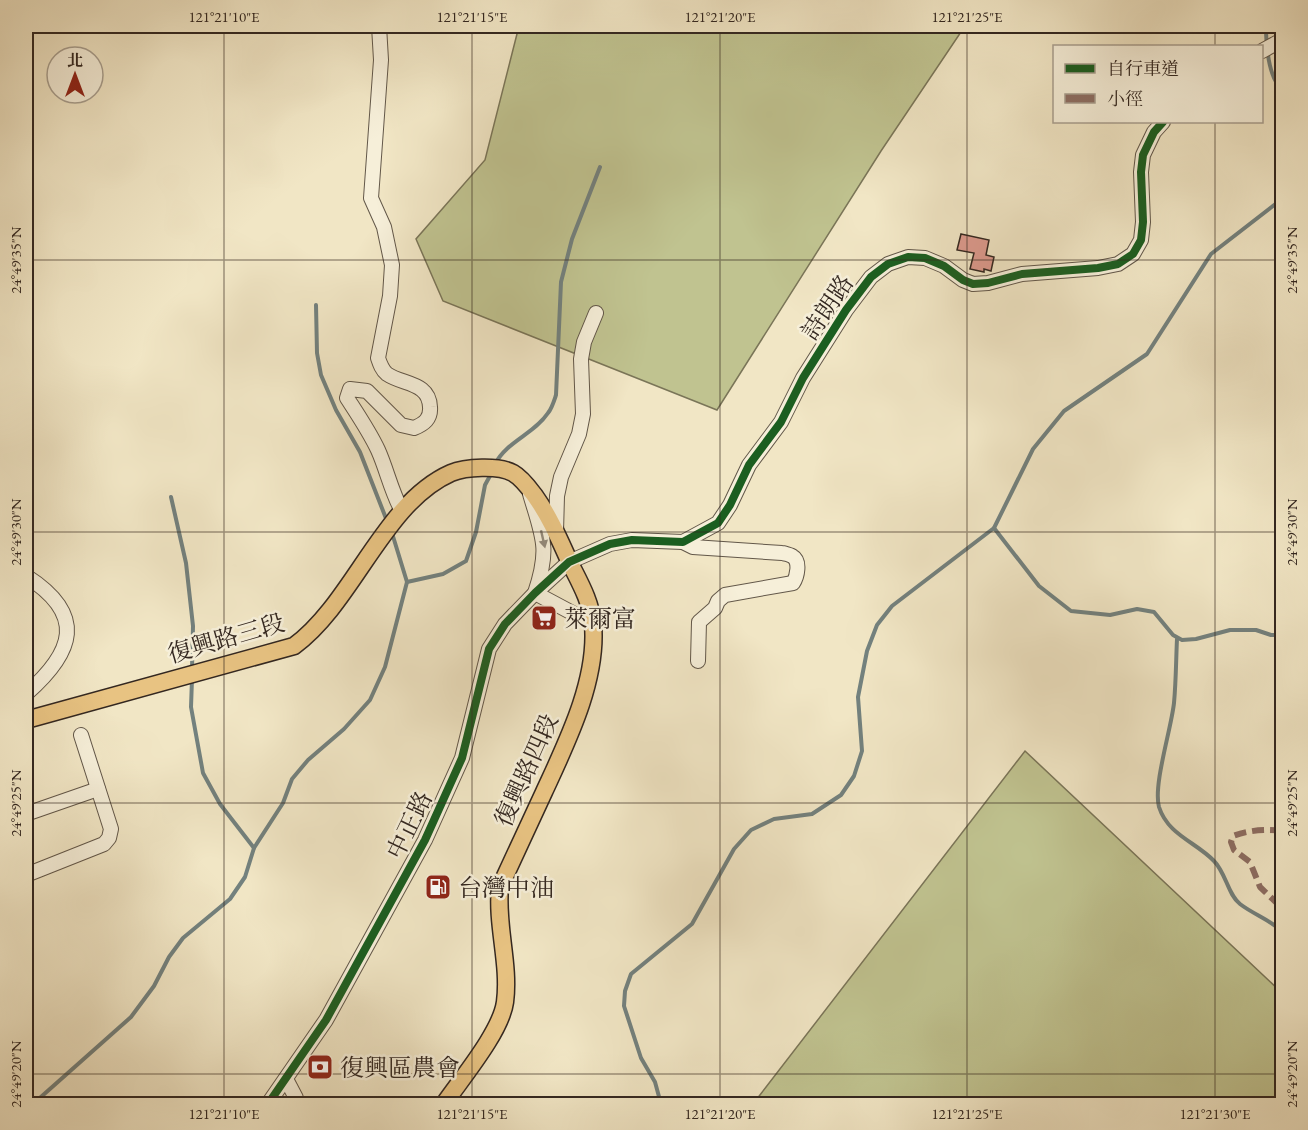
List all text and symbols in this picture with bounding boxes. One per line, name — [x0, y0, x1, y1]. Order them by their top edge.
text: 121°21'10"E — [188, 7, 260, 26]
text: 121°21'15"E — [436, 7, 508, 26]
text: 121°21'20"E — [684, 7, 756, 26]
text: 121°21'25"E — [931, 7, 1003, 26]
north arrow — [45, 45, 105, 105]
legend — [1053, 45, 1263, 123]
text: 北 — [67, 50, 83, 71]
text: 自行車道 — [1107, 57, 1179, 80]
text: 小徑 — [1107, 87, 1143, 110]
text: 24°49'35"N — [6, 226, 25, 294]
text: 24°49'35"N — [1282, 226, 1301, 294]
street label: 詩朗路 — [794, 268, 860, 346]
text: 24°49'30"N — [6, 498, 25, 566]
text: 24°49'30"N — [1282, 498, 1301, 566]
one-way arrow — [539, 530, 548, 549]
supermarket icon: 萊爾富 — [529, 603, 559, 633]
place label: 萊爾富 — [564, 603, 636, 634]
street label: 復興路三段 — [164, 607, 288, 669]
street label: 復興路四段 — [487, 709, 565, 831]
text: 24°49'25"N — [6, 769, 25, 837]
text: 24°49'25"N — [1282, 769, 1301, 837]
street label: 中正路 — [379, 786, 439, 864]
fuel station icon: 台灣中油 — [423, 872, 453, 902]
place label: 台灣中油 — [458, 872, 554, 903]
text: 24°49'20"N — [6, 1040, 25, 1108]
text: 24°49'20"N — [1282, 1040, 1301, 1108]
bank icon: 復興區農會 — [305, 1052, 335, 1082]
place label: 復興區農會 — [340, 1052, 460, 1083]
text: 121°21'10"E — [188, 1104, 260, 1123]
text: 121°21'15"E — [436, 1104, 508, 1123]
text: 121°21'20"E — [684, 1104, 756, 1123]
text: 121°21'25"E — [931, 1104, 1003, 1123]
text: 121°21'30"E — [1179, 1104, 1251, 1123]

